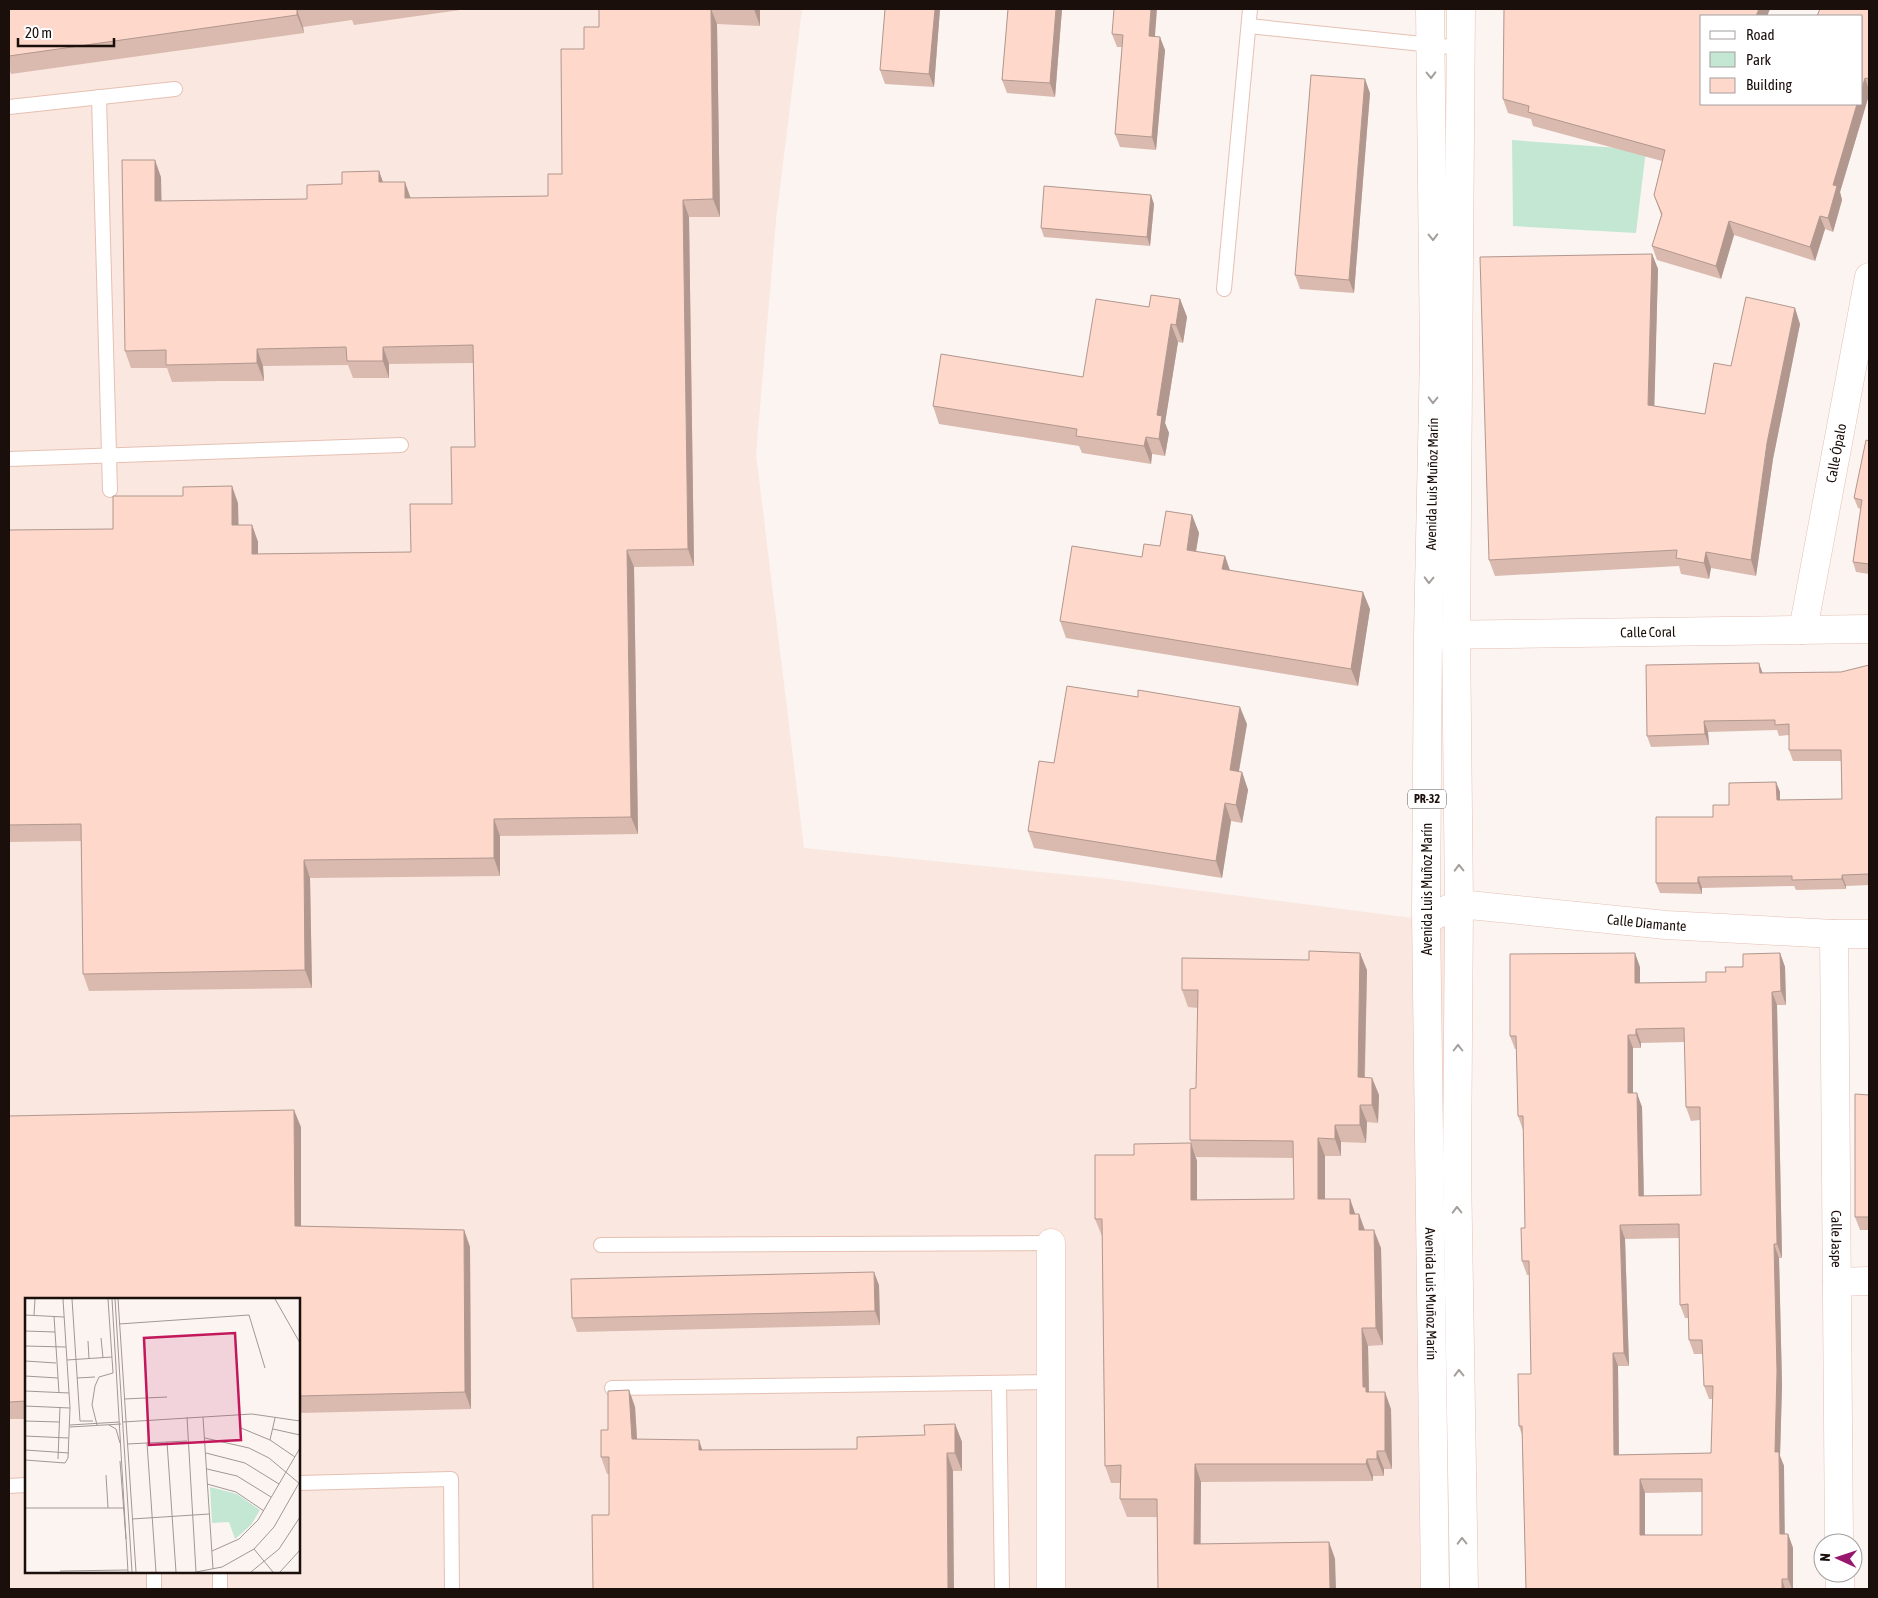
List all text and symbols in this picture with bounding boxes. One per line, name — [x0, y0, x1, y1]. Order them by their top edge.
scale bar — [18, 15, 114, 47]
legend — [1700, 15, 1863, 105]
text: 20 m — [25, 24, 52, 41]
text: Road — [1746, 26, 1775, 43]
text: Park — [1746, 51, 1771, 68]
one-way arrow — [1426, 72, 1436, 79]
text: Building — [1746, 76, 1792, 93]
one-way arrow — [1428, 234, 1438, 242]
one-way arrow — [1428, 396, 1439, 404]
street label: Avenida Luis Muñoz Marín — [1423, 418, 1441, 550]
street label: Calle Ópalo — [1823, 422, 1849, 484]
one-way arrow — [1424, 576, 1435, 584]
street label: Calle Coral — [1620, 624, 1676, 640]
road number: PR-32 — [1408, 790, 1446, 809]
street label: Avenida Luis Muñoz Marín — [1419, 823, 1435, 955]
one-way arrow — [1454, 864, 1464, 872]
street label: Calle Diamante — [1606, 911, 1687, 934]
one-way arrow — [1453, 1044, 1463, 1052]
one-way arrow — [1452, 1206, 1463, 1214]
street label: Calle Jaspe — [1828, 1210, 1845, 1268]
street label: Avenida Luis Muñoz Marín — [1422, 1227, 1440, 1360]
inset map — [25, 1298, 300, 1573]
one-way arrow — [1454, 1368, 1464, 1376]
north arrow — [1813, 1533, 1863, 1583]
one-way arrow — [1457, 1536, 1468, 1544]
text: N — [1817, 1553, 1833, 1562]

